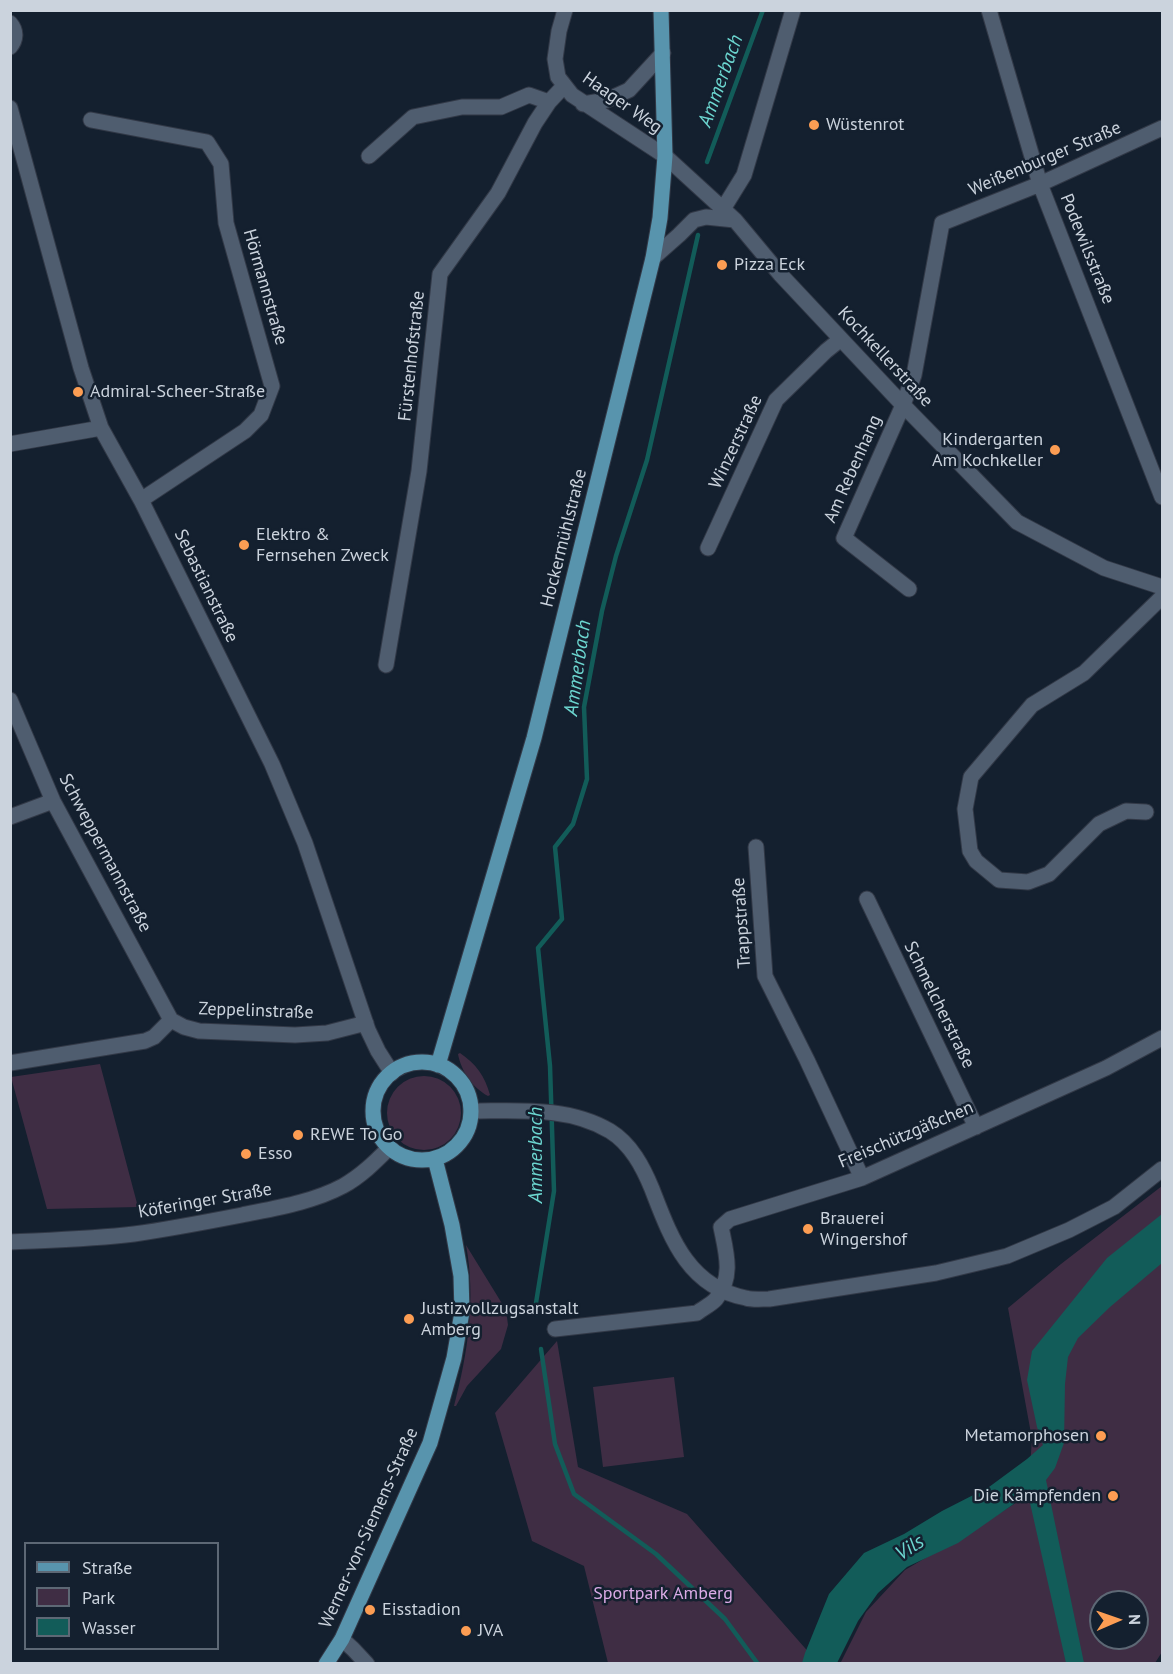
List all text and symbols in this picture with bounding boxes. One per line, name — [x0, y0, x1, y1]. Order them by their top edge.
water label: Ammerbach — [693, 32, 749, 130]
street label: Haager Weg — [578, 68, 666, 138]
place label: Wüstenrot — [826, 114, 904, 136]
street label: Weißenburger Straße — [966, 117, 1124, 201]
marker: Wüstenrot — [807, 118, 821, 132]
street label: Podewilsstraße — [1055, 191, 1119, 307]
street label: Hörmannstraße — [238, 227, 292, 347]
place label: Pizza Eck — [734, 254, 805, 276]
marker: Pizza Eck — [715, 258, 729, 272]
street label: Fürstenhofstraße — [394, 290, 430, 422]
street label: Kochkellerstraße — [833, 302, 937, 412]
place label: Admiral-Scheer-Straße — [90, 381, 265, 403]
marker: Admiral-Scheer-Straße — [71, 385, 85, 399]
street label: Winzerstraße — [705, 392, 767, 492]
street label: Am Rebenhang — [820, 412, 886, 526]
place label: Kindergarten Am Kochkeller — [932, 429, 1043, 472]
marker: Kindergarten Am Kochkeller — [1048, 443, 1062, 457]
street label: Hockermühlstraße — [536, 467, 592, 609]
place label: Elektro & Fernsehen Zweck — [256, 524, 389, 566]
street label: Sebastianstraße — [169, 526, 243, 646]
marker: Elektro & Fernsehen Zweck — [237, 538, 251, 552]
water label: Ammerbach — [559, 619, 597, 717]
street label: Schweppermannstraße — [54, 770, 156, 936]
street label: Trappstraße — [728, 877, 756, 969]
street label: Schmelcherstraße — [899, 938, 979, 1072]
street label: Zeppelinstraße — [198, 998, 314, 1024]
street label: Freischützgäßchen — [835, 1097, 977, 1173]
water label: Ammerbach — [524, 1107, 548, 1203]
place label: REWE To Go — [310, 1124, 403, 1146]
marker: REWE To Go — [291, 1128, 305, 1142]
place label: Esso — [258, 1143, 292, 1165]
marker: Esso — [239, 1147, 253, 1161]
street label: Köferinger Straße — [137, 1179, 273, 1223]
place label: Brauerei Wingershof — [820, 1208, 907, 1250]
marker: Brauerei Wingershof — [801, 1222, 815, 1236]
place label: Justizvollzugsanstalt Amberg — [421, 1298, 579, 1340]
marker: Justizvollzugsanstalt Amberg — [402, 1312, 416, 1326]
street label: Werner-von-Siemens-Straße — [315, 1424, 423, 1632]
place label: Metamorphosen — [964, 1425, 1089, 1447]
marker: Metamorphosen — [1094, 1429, 1108, 1443]
place label: Die Kämpfenden — [973, 1485, 1101, 1507]
marker: Die Kämpfenden — [1106, 1489, 1120, 1503]
water label: Vils — [891, 1530, 929, 1566]
legend — [24, 1542, 219, 1650]
text: Straße — [82, 1556, 133, 1579]
park label: Sportpark Amberg — [593, 1583, 733, 1605]
text: Park — [82, 1586, 115, 1609]
north arrow — [1089, 1590, 1149, 1650]
place label: Eisstadion — [382, 1599, 461, 1621]
marker: Eisstadion — [363, 1603, 377, 1617]
text: N — [1125, 1614, 1145, 1625]
text: Wasser — [82, 1616, 136, 1639]
place label: JVA — [478, 1620, 503, 1642]
marker: JVA — [459, 1624, 473, 1638]

